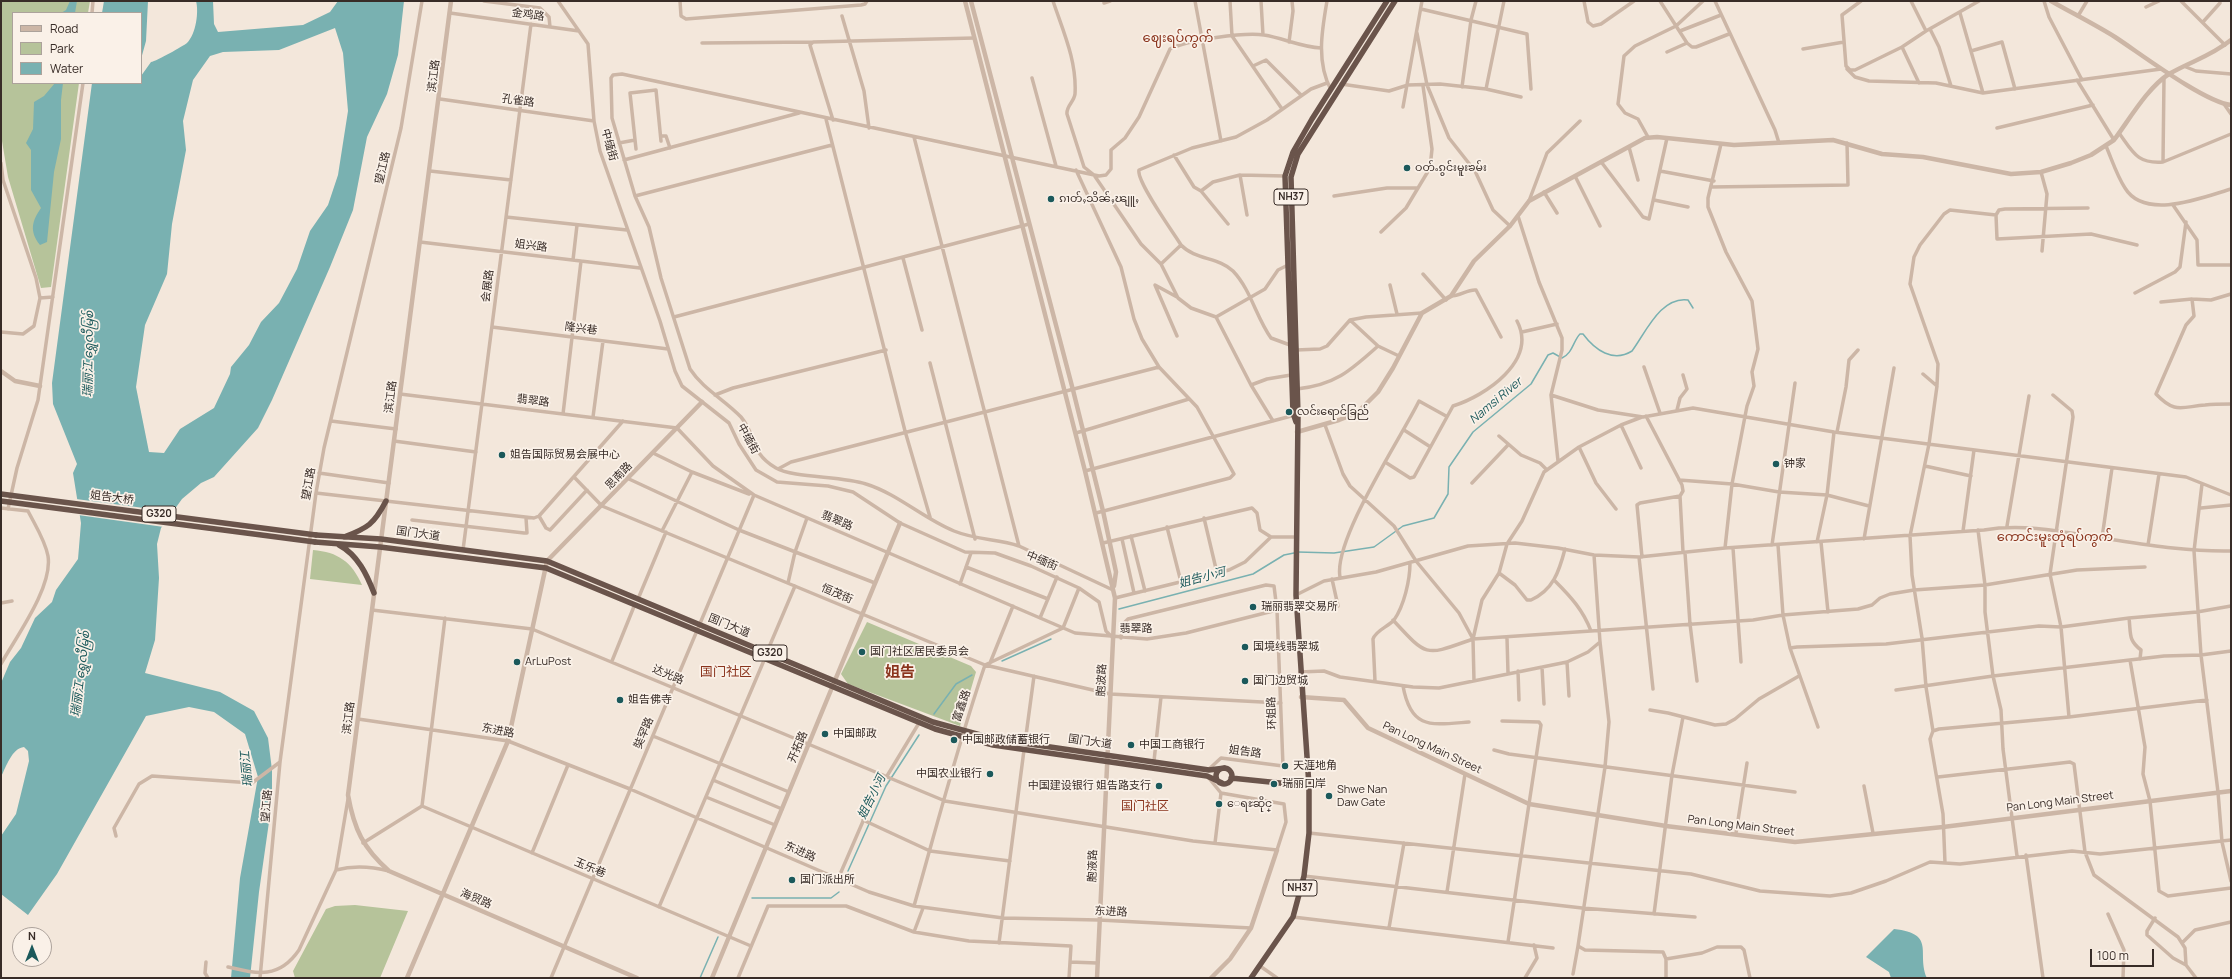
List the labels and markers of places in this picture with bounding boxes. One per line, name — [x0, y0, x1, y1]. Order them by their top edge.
place label: ဝတ်ႉၵွင်းမူးၶမ်း — [1415, 161, 1487, 175]
marker: ဝတ်ႉၵွင်းမူးၶမ်း — [1402, 163, 1412, 173]
place label: ၵၢတ်ႇသိၼ်ႇၽျူႇ — [1059, 192, 1139, 206]
marker: ၵၢတ်ႇသိၼ်ႇၽျူႇ — [1046, 194, 1056, 204]
place label: လင်းရောင်ခြည် — [1297, 405, 1369, 419]
marker: လင်းရောင်ခြည် — [1284, 407, 1294, 417]
place label: 姐告国际贸易会展中心 — [510, 448, 620, 462]
marker: 姐告国际贸易会展中心 — [497, 450, 507, 460]
place label: 钟家 — [1784, 457, 1806, 471]
marker: 钟家 — [1771, 459, 1781, 469]
place label: 瑞丽翡翠交易所 — [1261, 600, 1338, 614]
marker: 瑞丽翡翠交易所 — [1248, 602, 1258, 612]
place label: 国境线翡翠城 — [1253, 640, 1319, 654]
marker: 国境线翡翠城 — [1240, 642, 1250, 652]
place label: 国门社区居民委员会 — [870, 645, 969, 659]
marker: 国门社区居民委员会 — [857, 647, 867, 657]
place label: ArLuPost — [525, 655, 571, 669]
marker: ArLuPost — [512, 657, 522, 667]
place label: 国门边贸城 — [1253, 674, 1308, 688]
marker: 国门边贸城 — [1240, 676, 1250, 686]
place label: 姐告佛寺 — [628, 693, 672, 707]
marker: 姐告佛寺 — [615, 695, 625, 705]
place label: 中国邮政 — [833, 727, 877, 741]
marker: 中国邮政 — [820, 729, 830, 739]
place label: 中国邮政储蓄银行 — [962, 733, 1050, 747]
marker: 中国邮政储蓄银行 — [949, 735, 959, 745]
place label: 中国工商银行 — [1139, 738, 1205, 752]
marker: 中国工商银行 — [1126, 740, 1136, 750]
place label: 天涯地角 — [1293, 759, 1337, 773]
marker: 天涯地角 — [1280, 761, 1290, 771]
place label: 中国农业银行 — [916, 767, 982, 781]
marker: 中国农业银行 — [985, 769, 995, 779]
place label: 瑞丽口岸 — [1282, 777, 1326, 791]
place label: 中国建设银行 姐告路支行 — [1028, 779, 1151, 793]
marker: 瑞丽口岸 — [1269, 779, 1279, 789]
marker: 中国建设银行 姐告路支行 — [1154, 781, 1164, 791]
place label: Shwe Nan Daw Gate — [1337, 783, 1387, 809]
marker: Shwe Nan Daw Gate — [1324, 791, 1334, 801]
place label: ေရႊဆိုင္ — [1227, 797, 1272, 811]
marker: ေရႊဆိုင္ — [1214, 799, 1224, 809]
place label: 国门派出所 — [800, 873, 855, 887]
marker: 国门派出所 — [787, 875, 797, 885]

